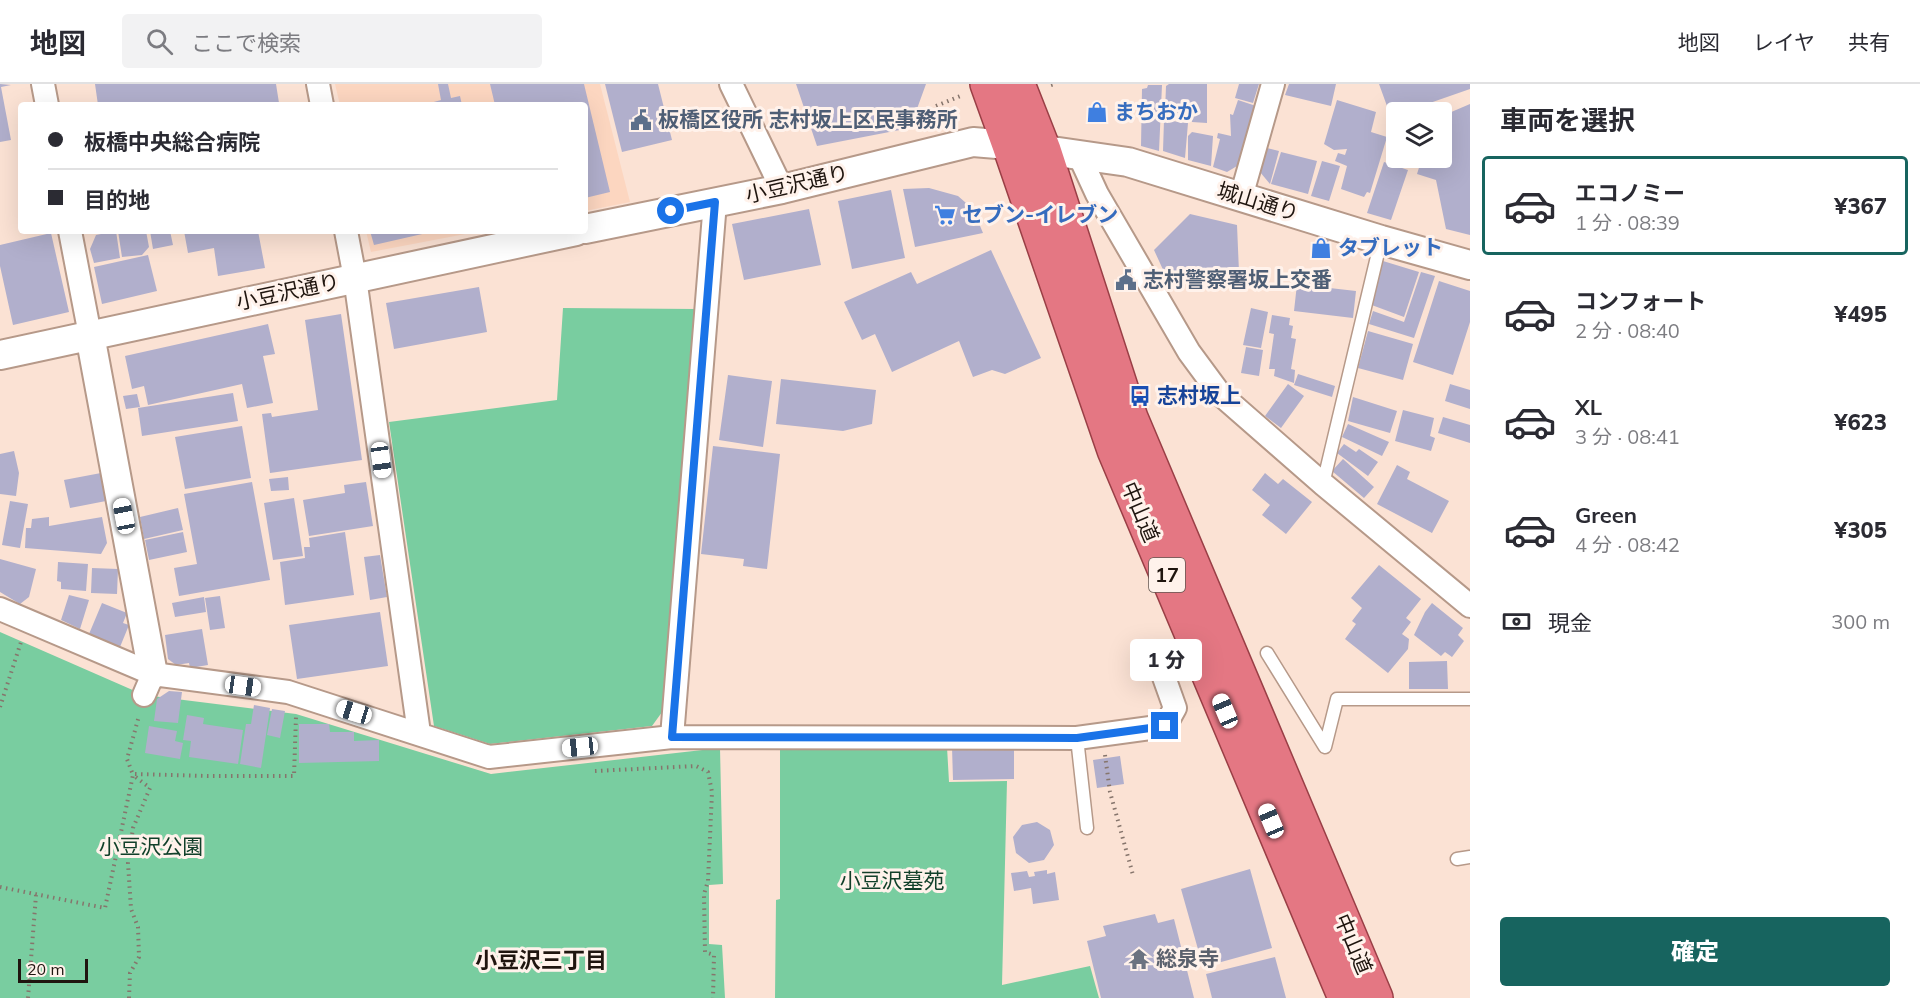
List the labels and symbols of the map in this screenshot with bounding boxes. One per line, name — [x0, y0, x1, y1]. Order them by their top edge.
place label: まちおか — [1114, 98, 1198, 124]
shop icon: まちおか — [1085, 100, 1109, 124]
place label: 板橋区役所 志村坂上区民事務所 — [658, 106, 958, 132]
public building icon: 板橋区役所 志村坂上区民事務所 — [629, 108, 653, 132]
street label: 小豆沢通り — [743, 159, 851, 208]
street label: 城山通り — [1214, 176, 1302, 226]
route start — [657, 197, 684, 224]
place label: セブン-イレブン — [962, 201, 1118, 227]
supermarket icon: セブン-イレブン — [933, 203, 957, 227]
place label: タブレット — [1338, 234, 1443, 260]
shop icon: タブレット — [1309, 236, 1333, 260]
place label: 志村警察署坂上交番 — [1143, 266, 1332, 292]
street label: 小豆沢通り — [234, 267, 342, 315]
public building icon: 志村警察署坂上交番 — [1114, 268, 1138, 292]
place label: 志村坂上 — [1157, 382, 1241, 408]
bus stop icon: 志村坂上 — [1128, 384, 1152, 408]
car — [370, 441, 392, 479]
street label: 中山道 — [1117, 478, 1165, 546]
car — [112, 497, 136, 535]
road number: 17 — [1149, 558, 1185, 592]
callout: 1 分 — [1129, 639, 1201, 681]
car — [224, 675, 262, 697]
car — [1210, 691, 1240, 731]
car — [334, 698, 374, 726]
route end — [1151, 712, 1178, 739]
car — [561, 736, 599, 758]
car — [1256, 801, 1286, 841]
park label: 小豆沢公園 — [99, 833, 204, 859]
park label: 小豆沢墓苑 — [840, 867, 945, 893]
street label: 中山道 — [1330, 910, 1378, 978]
place label: 総泉寺 — [1156, 945, 1219, 971]
district label: 小豆沢三丁目 — [475, 946, 607, 974]
temple icon: 総泉寺 — [1127, 947, 1151, 971]
scale bar — [18, 956, 88, 984]

